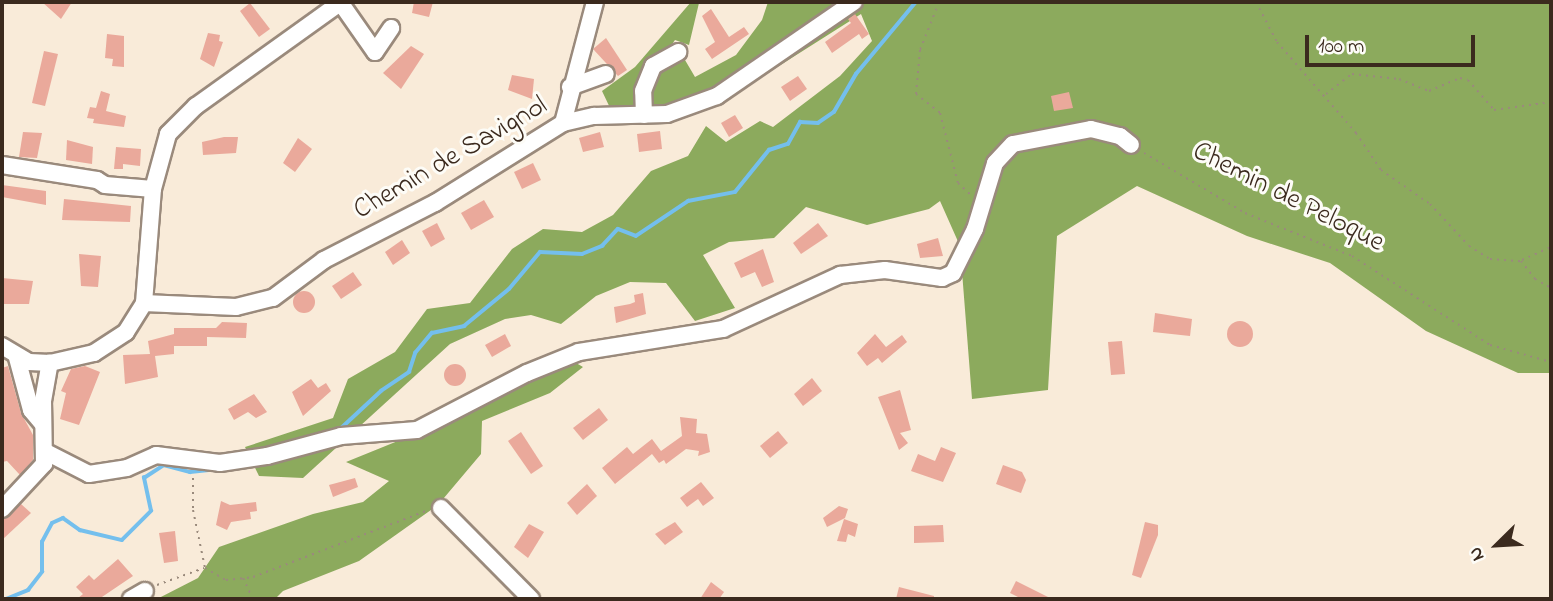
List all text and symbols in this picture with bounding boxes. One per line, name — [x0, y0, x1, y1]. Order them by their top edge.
scale bar — [1308, 21, 1478, 65]
text: 100 m — [1318, 32, 1364, 62]
street label: Chemin de Savignol — [348, 90, 554, 228]
street label: Chemin de Peloque — [1187, 135, 1389, 261]
north arrow — [1462, 510, 1532, 580]
text: N — [1462, 542, 1492, 565]

